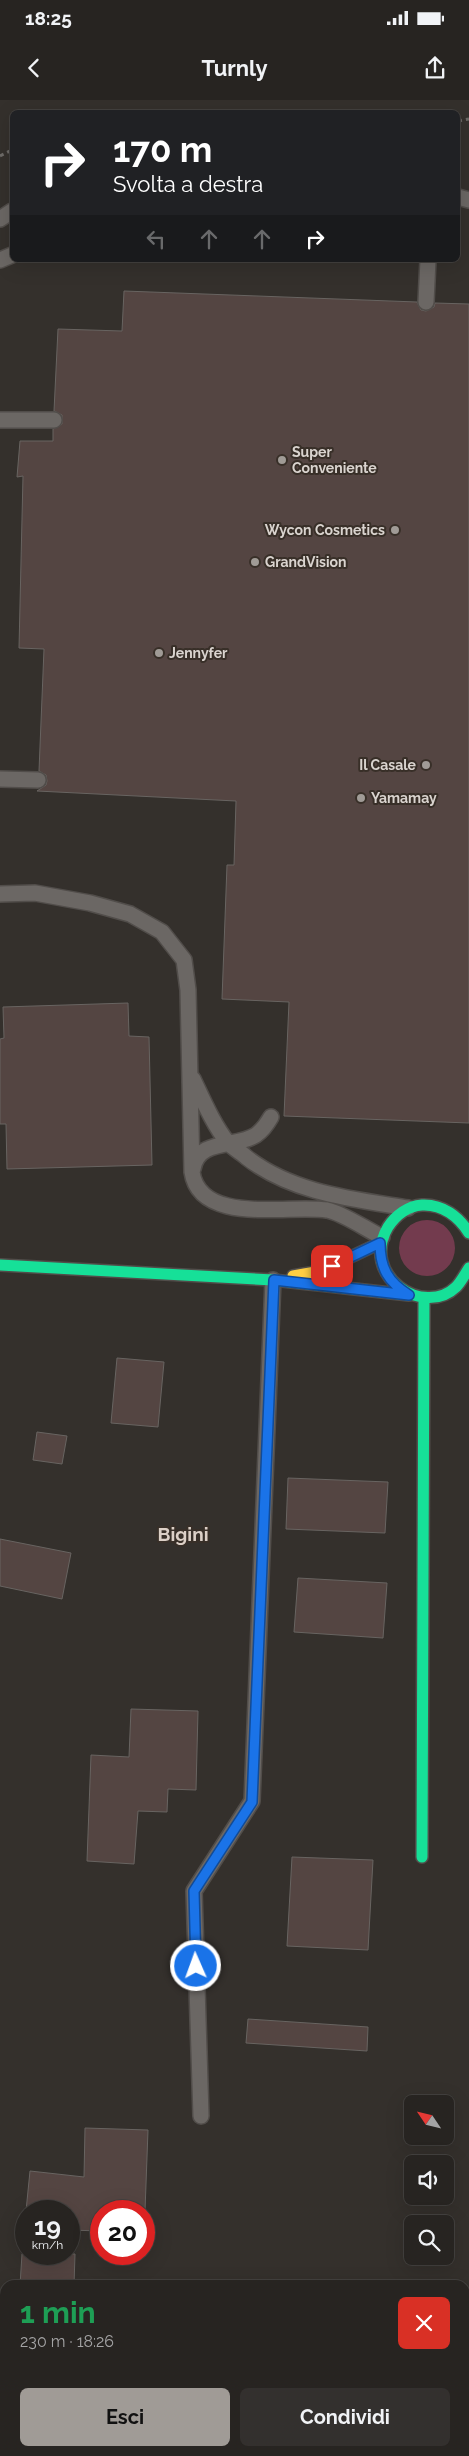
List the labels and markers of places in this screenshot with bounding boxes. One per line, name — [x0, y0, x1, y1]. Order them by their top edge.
place label: Super Conveniente — [292, 444, 377, 476]
marker: Super Conveniente — [276, 454, 288, 466]
place label: Wycon Cosmetics — [265, 522, 385, 538]
marker: Wycon Cosmetics — [389, 524, 401, 536]
place label: GrandVision — [265, 554, 346, 570]
marker: GrandVision — [249, 556, 261, 568]
place label: Jennyfer — [169, 645, 228, 661]
marker: Jennyfer — [153, 647, 165, 659]
place label: Il Casale — [359, 757, 417, 773]
marker: Il Casale — [420, 759, 432, 771]
place label: Yamamay — [371, 790, 437, 806]
marker: Yamamay — [355, 792, 367, 804]
pin — [311, 1245, 353, 1287]

